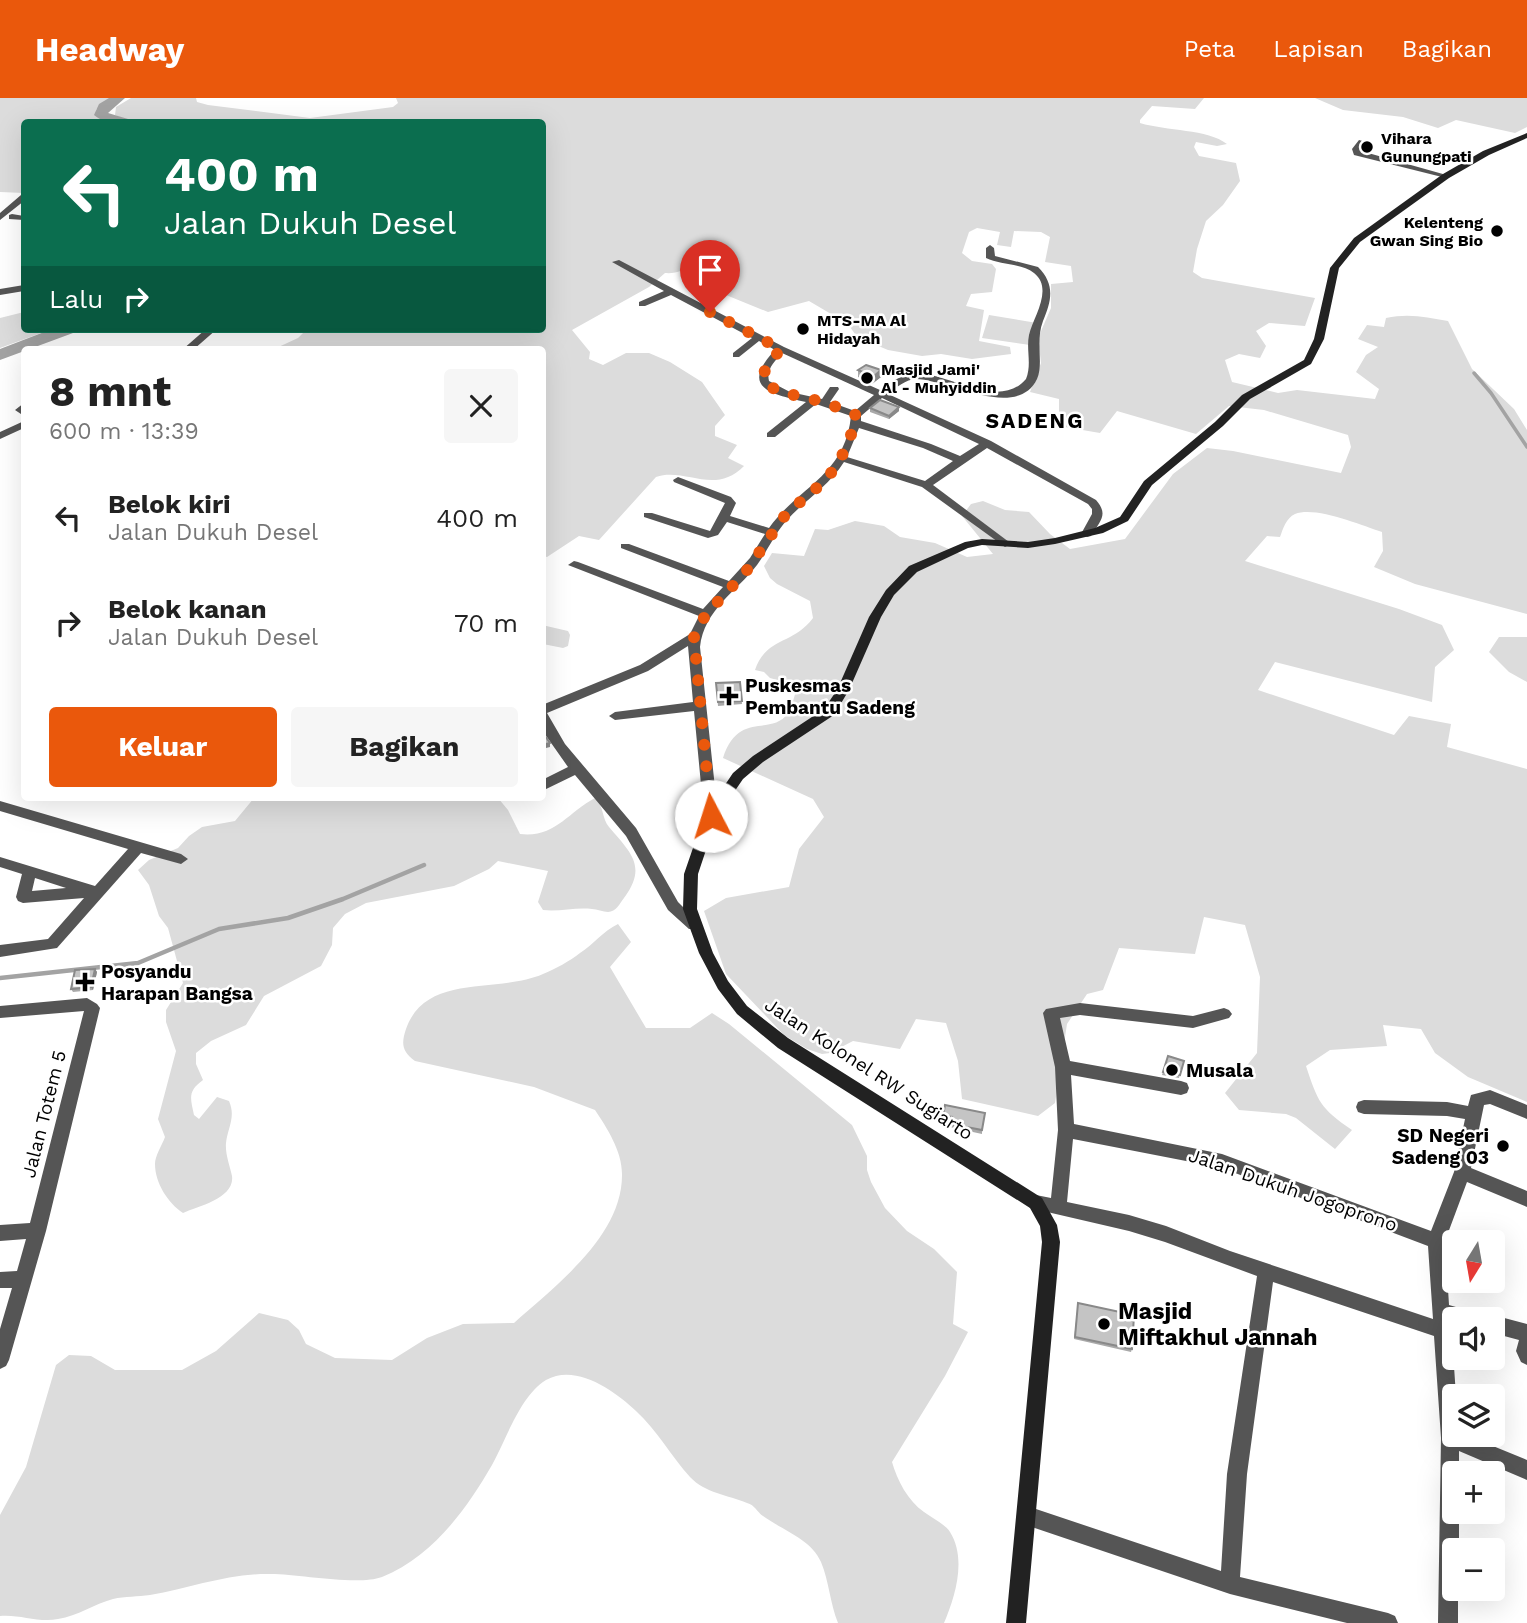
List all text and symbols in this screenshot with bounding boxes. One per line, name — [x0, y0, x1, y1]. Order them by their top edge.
text: Headway — [35, 30, 184, 69]
text: Peta — [1184, 35, 1235, 63]
text: Lapisan — [1273, 35, 1364, 63]
text: Bagikan — [1402, 35, 1492, 63]
place label: Vihara Gunungpati — [1381, 129, 1472, 166]
marker: Vihara Gunungpati — [1359, 139, 1375, 155]
text: 400 m — [164, 145, 319, 203]
icon: left — [49, 147, 140, 238]
text: Jalan Dukuh Desel — [164, 204, 456, 242]
place label: Kelenteng Gwan Sing Bio — [1370, 213, 1483, 250]
marker: Kelenteng Gwan Sing Bio — [1489, 223, 1505, 239]
pin — [680, 240, 740, 312]
icon: arrive — [691, 251, 729, 289]
icon: right — [117, 280, 155, 318]
text: Lalu — [49, 284, 103, 314]
place label: MTS-MA Al Hidayah — [817, 311, 907, 348]
marker: MTS-MA Al Hidayah — [795, 321, 811, 337]
place label: Masjid Jami' Al - Muhyiddin — [881, 360, 997, 397]
text: 8 mnt — [49, 367, 171, 416]
button: close — [444, 369, 518, 443]
marker: Masjid Jami' Al - Muhyiddin — [859, 370, 875, 386]
district label: SADENG — [986, 408, 1084, 433]
text: 600 m · 13:39 — [49, 418, 199, 445]
text: Belok kiri — [108, 489, 231, 519]
icon: left — [49, 499, 87, 537]
text: 400 m — [436, 503, 518, 533]
text: Jalan Dukuh Desel — [108, 519, 318, 546]
text: Belok kanan — [108, 594, 267, 624]
icon: right — [49, 604, 87, 642]
text: 70 m — [454, 608, 518, 638]
text: Jalan Dukuh Desel — [108, 624, 318, 651]
place label: Puskesmas Pembantu Sadeng — [745, 674, 915, 719]
marker: Puskesmas Pembantu Sadeng — [719, 686, 739, 706]
button: Keluar — [49, 707, 277, 787]
button: Bagikan — [291, 707, 518, 787]
position arrow — [674, 779, 748, 853]
place label: Posyandu Harapan Bangsa — [101, 960, 253, 1005]
marker: Posyandu Harapan Bangsa — [75, 972, 95, 992]
street label: Jalan Kolonel RW Sugiarto — [761, 993, 977, 1145]
street label: Jalan Totem 5 — [17, 1048, 71, 1180]
place label: Musala — [1186, 1059, 1253, 1082]
marker: Musala — [1164, 1062, 1180, 1078]
place label: SD Negeri Sadeng 03 — [1392, 1124, 1489, 1169]
marker: SD Negeri Sadeng 03 — [1495, 1138, 1511, 1154]
street label: Jalan Dukuh Jogoprono — [1186, 1143, 1400, 1237]
north arrow — [1442, 1230, 1505, 1293]
map controls — [1442, 1230, 1505, 1601]
place label: Masjid Miftakhul Jannah — [1118, 1298, 1318, 1351]
button: sound — [1442, 1307, 1505, 1370]
marker: Masjid Miftakhul Jannah — [1096, 1316, 1112, 1332]
button: layers — [1442, 1384, 1505, 1447]
button: + — [1442, 1461, 1505, 1524]
button: − — [1442, 1538, 1505, 1601]

